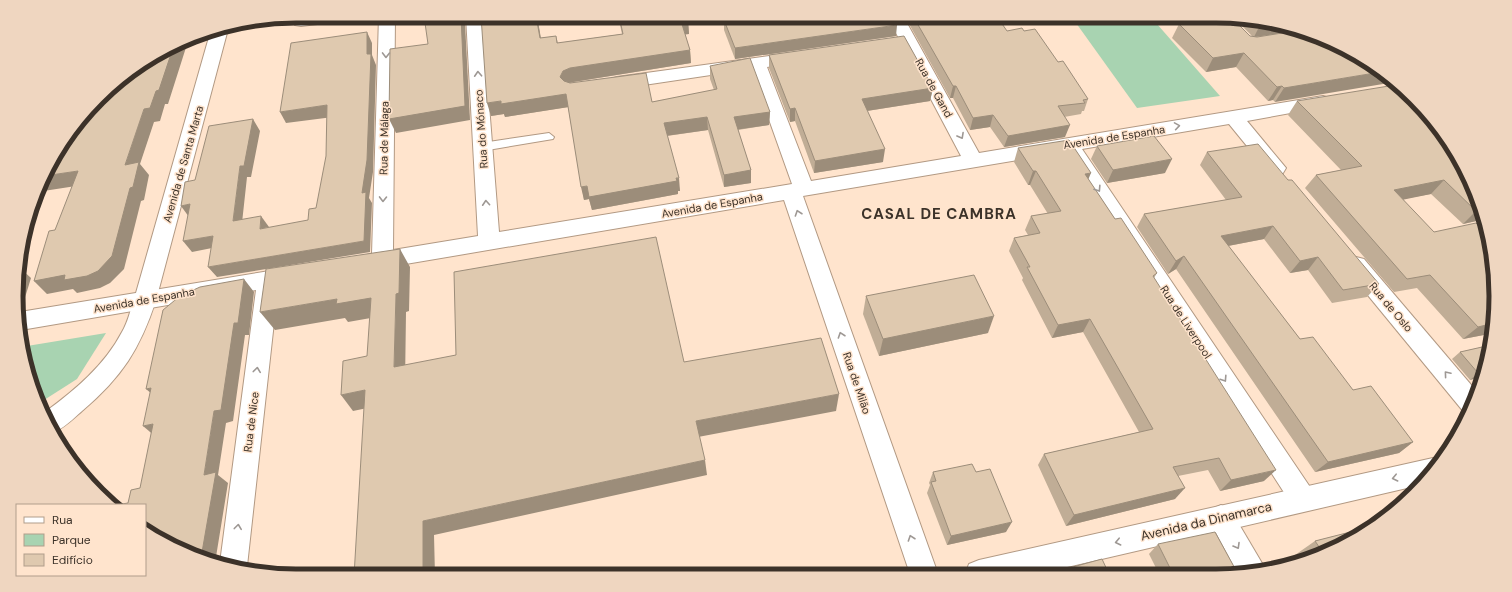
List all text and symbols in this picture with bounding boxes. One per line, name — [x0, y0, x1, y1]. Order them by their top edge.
one-way arrow — [382, 52, 390, 58]
street label: Rua de Gand — [912, 56, 956, 120]
one-way arrow — [473, 71, 482, 77]
street label: Rua do Mónaco — [471, 89, 491, 169]
street label: Rua de Málaga — [376, 101, 392, 175]
street label: Avenida de Santa Marta — [160, 104, 206, 224]
street label: Avenida de Espanha — [1062, 122, 1166, 152]
one-way arrow — [1174, 122, 1181, 131]
one-way arrow — [956, 132, 963, 140]
one-way arrow — [1093, 184, 1100, 191]
street label: Avenida de Espanha — [660, 189, 764, 221]
one-way arrow — [379, 196, 387, 202]
one-way arrow — [482, 200, 491, 206]
district label: CASAL DE CAMBRA — [861, 204, 1017, 224]
one-way arrow — [795, 209, 803, 216]
street label: Rua de Oslo — [1366, 279, 1416, 335]
street label: Rua de Liverpool — [1157, 283, 1215, 361]
street label: Avenida de Espanha — [92, 284, 196, 316]
one-way arrow — [837, 332, 846, 339]
street label: Rua de Milão — [840, 350, 874, 416]
one-way arrow — [252, 367, 261, 373]
one-way arrow — [1445, 372, 1452, 379]
one-way arrow — [1219, 375, 1226, 382]
street label: Rua de Nice — [240, 391, 262, 453]
one-way arrow — [1392, 474, 1398, 482]
street label: Avenida da Dinamarca — [1139, 498, 1273, 544]
legend — [16, 504, 146, 576]
text: Rua — [52, 512, 73, 528]
one-way arrow — [233, 524, 242, 530]
text: Parque — [52, 532, 91, 548]
one-way arrow — [907, 534, 916, 541]
one-way arrow — [1115, 537, 1121, 545]
one-way arrow — [1232, 542, 1239, 549]
text: Edifício — [52, 552, 93, 568]

